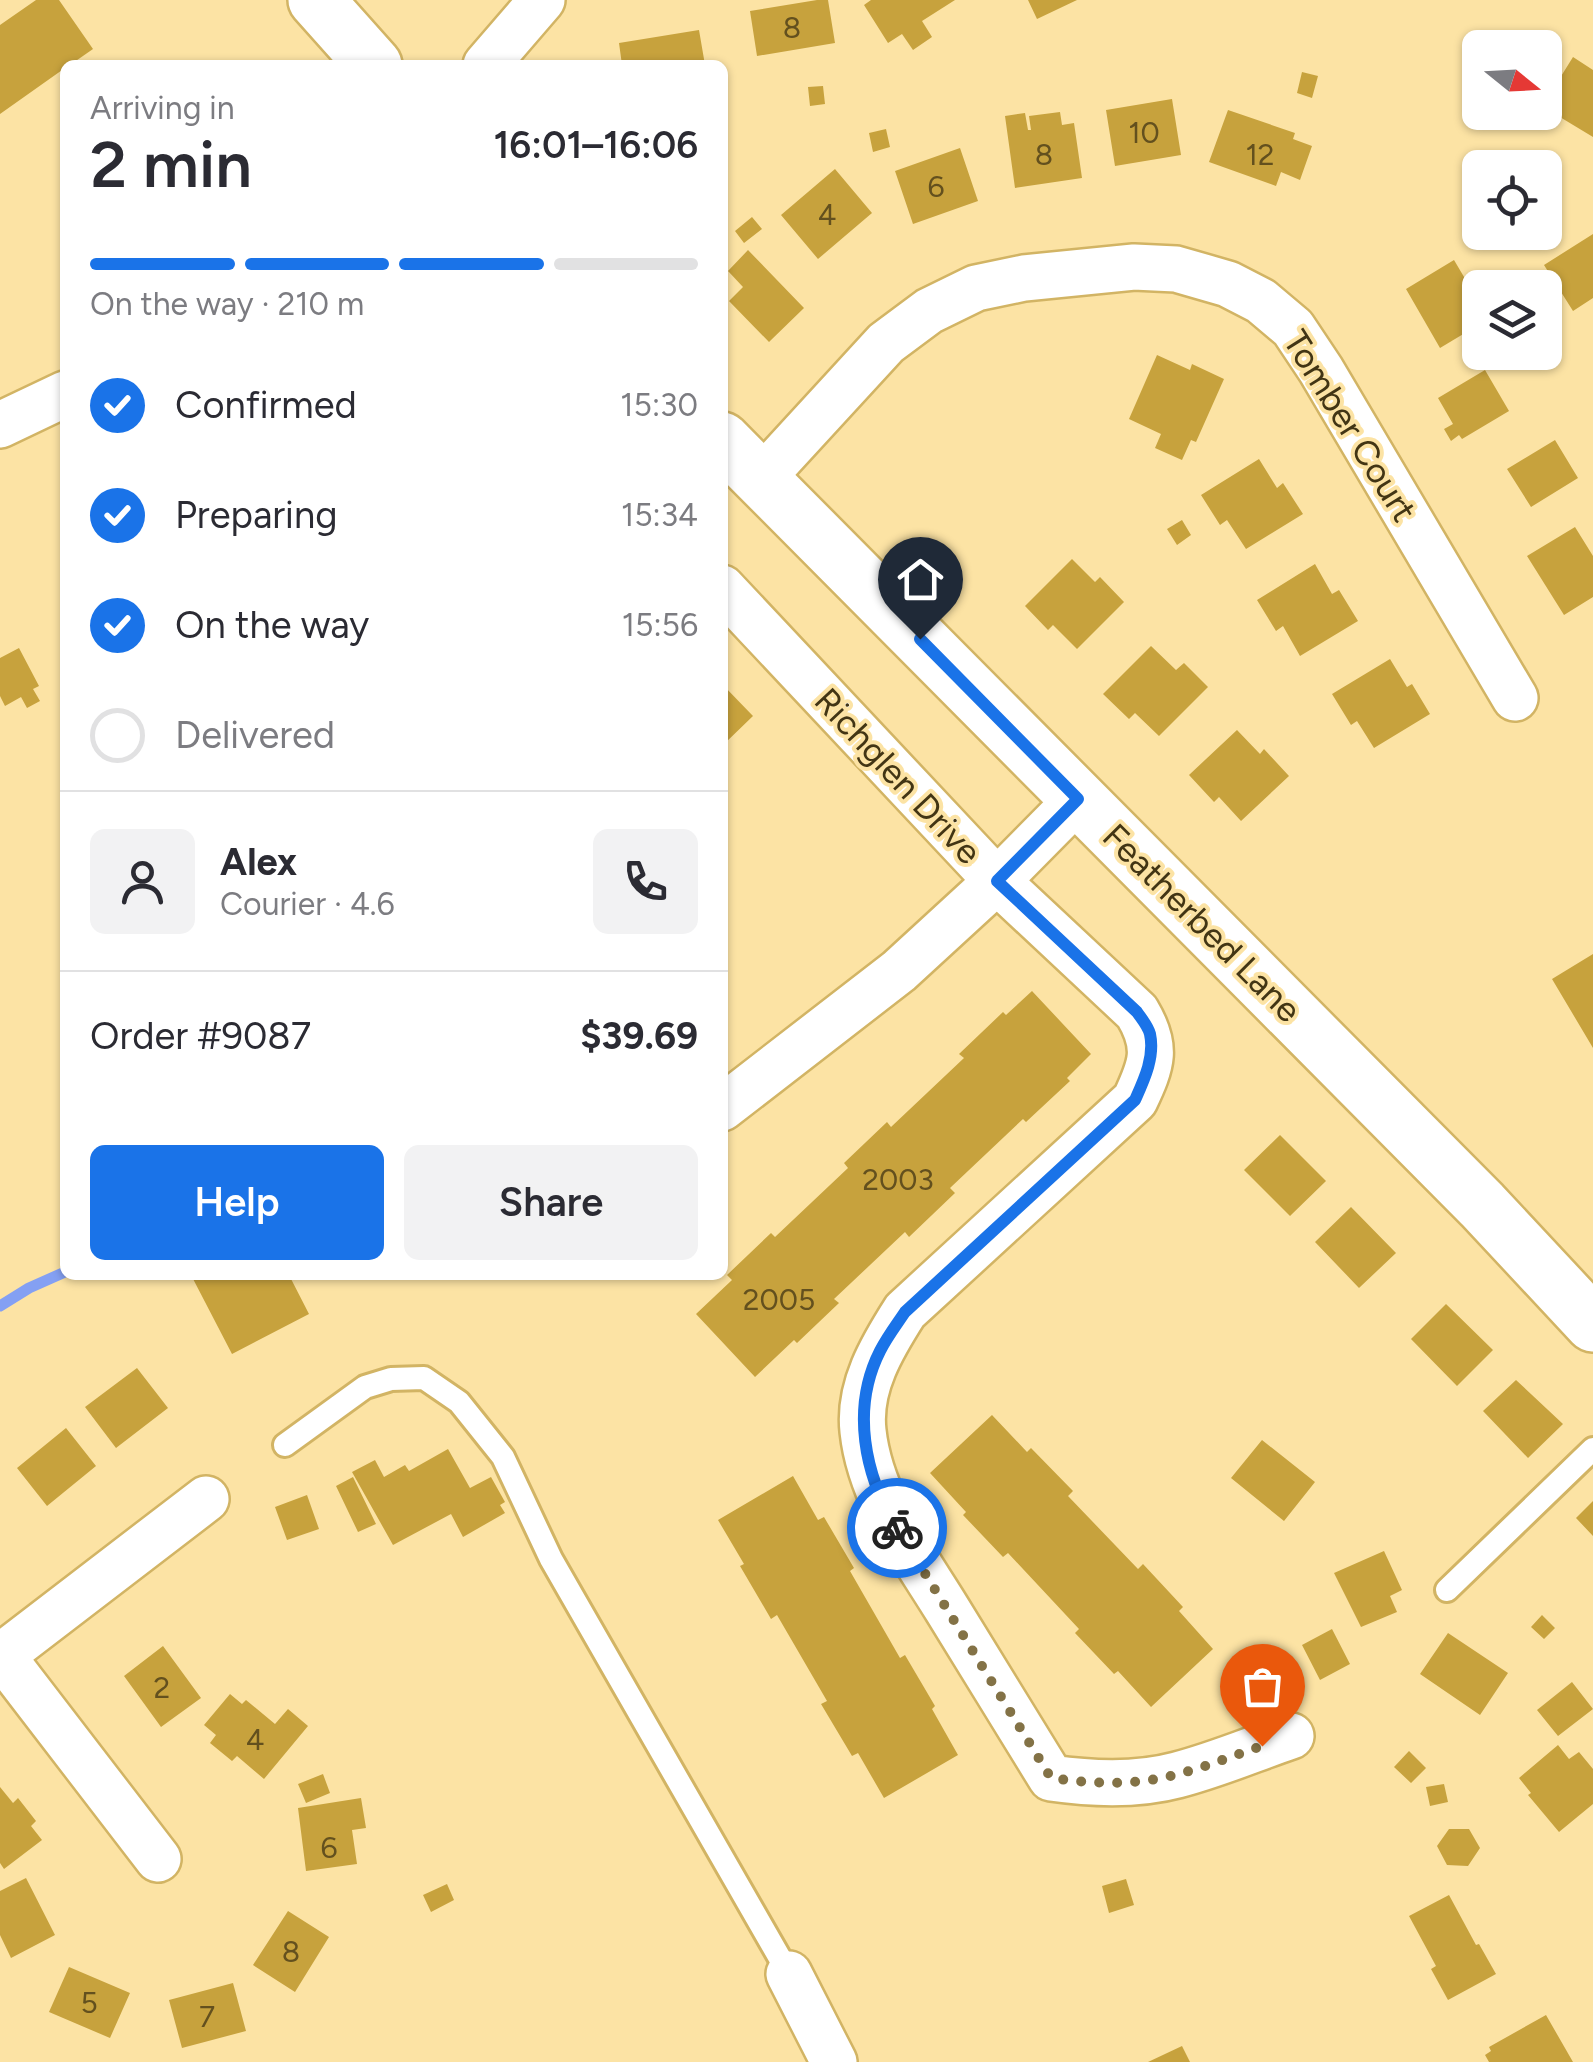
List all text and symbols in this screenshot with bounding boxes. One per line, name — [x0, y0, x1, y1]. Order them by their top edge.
house number: 8 — [783, 9, 801, 46]
north arrow — [1462, 30, 1562, 130]
map controls — [1462, 30, 1562, 370]
text: Arriving in — [90, 89, 235, 127]
house number: 10 — [1128, 114, 1160, 151]
text: 16:01–16:06 — [493, 122, 698, 168]
text: 2 min — [90, 125, 252, 203]
house number: 8 — [1035, 136, 1053, 173]
house number: 12 — [1245, 136, 1275, 173]
button: locate — [1462, 150, 1562, 250]
house number: 6 — [928, 168, 945, 205]
house number: 4 — [818, 196, 836, 233]
button: layers — [1462, 270, 1562, 370]
text: On the way · 210 m — [90, 285, 364, 323]
street label: Tomber Court — [1275, 323, 1425, 529]
icon: check — [90, 378, 145, 433]
text: Confirmed — [175, 382, 357, 428]
text: 15:30 — [620, 386, 698, 424]
icon: check — [90, 488, 145, 543]
text: Preparing — [175, 492, 337, 538]
text: 15:34 — [621, 496, 698, 534]
pin — [878, 537, 963, 640]
icon: home — [893, 552, 948, 607]
icon: check — [90, 598, 145, 653]
text: On the way — [175, 602, 369, 648]
text: 15:56 — [622, 606, 698, 644]
street label: Richglen Drive — [806, 679, 990, 873]
text: Delivered — [175, 712, 335, 758]
street label: Featherbed Lane — [1094, 815, 1310, 1031]
button: person — [90, 829, 195, 934]
button: phone — [593, 829, 698, 934]
text: Alex — [220, 839, 297, 885]
text: Courier · 4.6 — [220, 885, 395, 923]
text: Order #9087 — [90, 1013, 311, 1059]
text: $39.69 — [580, 1013, 698, 1059]
button: Help — [90, 1145, 384, 1260]
button: Share — [404, 1145, 698, 1260]
house number: 2003 — [862, 1161, 934, 1198]
house number: 2005 — [743, 1281, 815, 1318]
courier — [847, 1478, 947, 1578]
icon: bike — [870, 1501, 925, 1556]
pin — [1220, 1644, 1305, 1747]
icon: bag — [1235, 1659, 1290, 1714]
house number: 2 — [154, 1669, 170, 1706]
house number: 4 — [246, 1721, 264, 1758]
house number: 6 — [321, 1829, 338, 1866]
house number: 8 — [282, 1933, 300, 1970]
house number: 5 — [80, 1984, 98, 2021]
house number: 7 — [199, 1998, 215, 2035]

